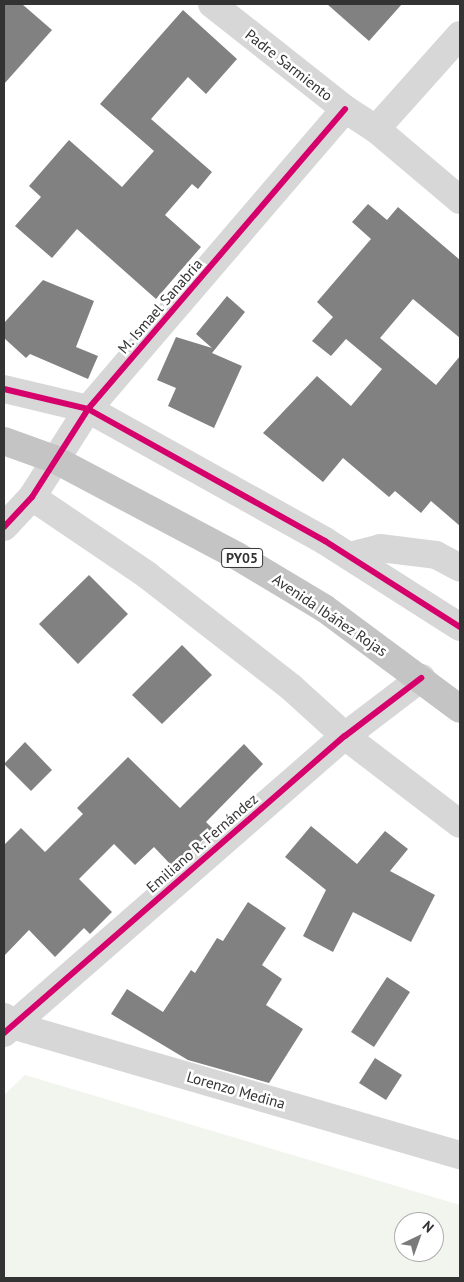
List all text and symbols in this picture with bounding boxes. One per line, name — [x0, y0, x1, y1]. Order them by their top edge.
street label: Padre Sarmiento — [242, 25, 336, 105]
street label: M. Ismael Sanabria — [113, 254, 207, 358]
road number: PY05 — [221, 546, 263, 570]
street label: Avenida Ibáñez Rojas — [269, 570, 391, 660]
street label: Emiliano R. Fernández — [142, 789, 262, 897]
street label: Lorenzo Medina — [185, 1067, 287, 1113]
north arrow — [394, 1212, 444, 1262]
text: N — [419, 1217, 438, 1236]

